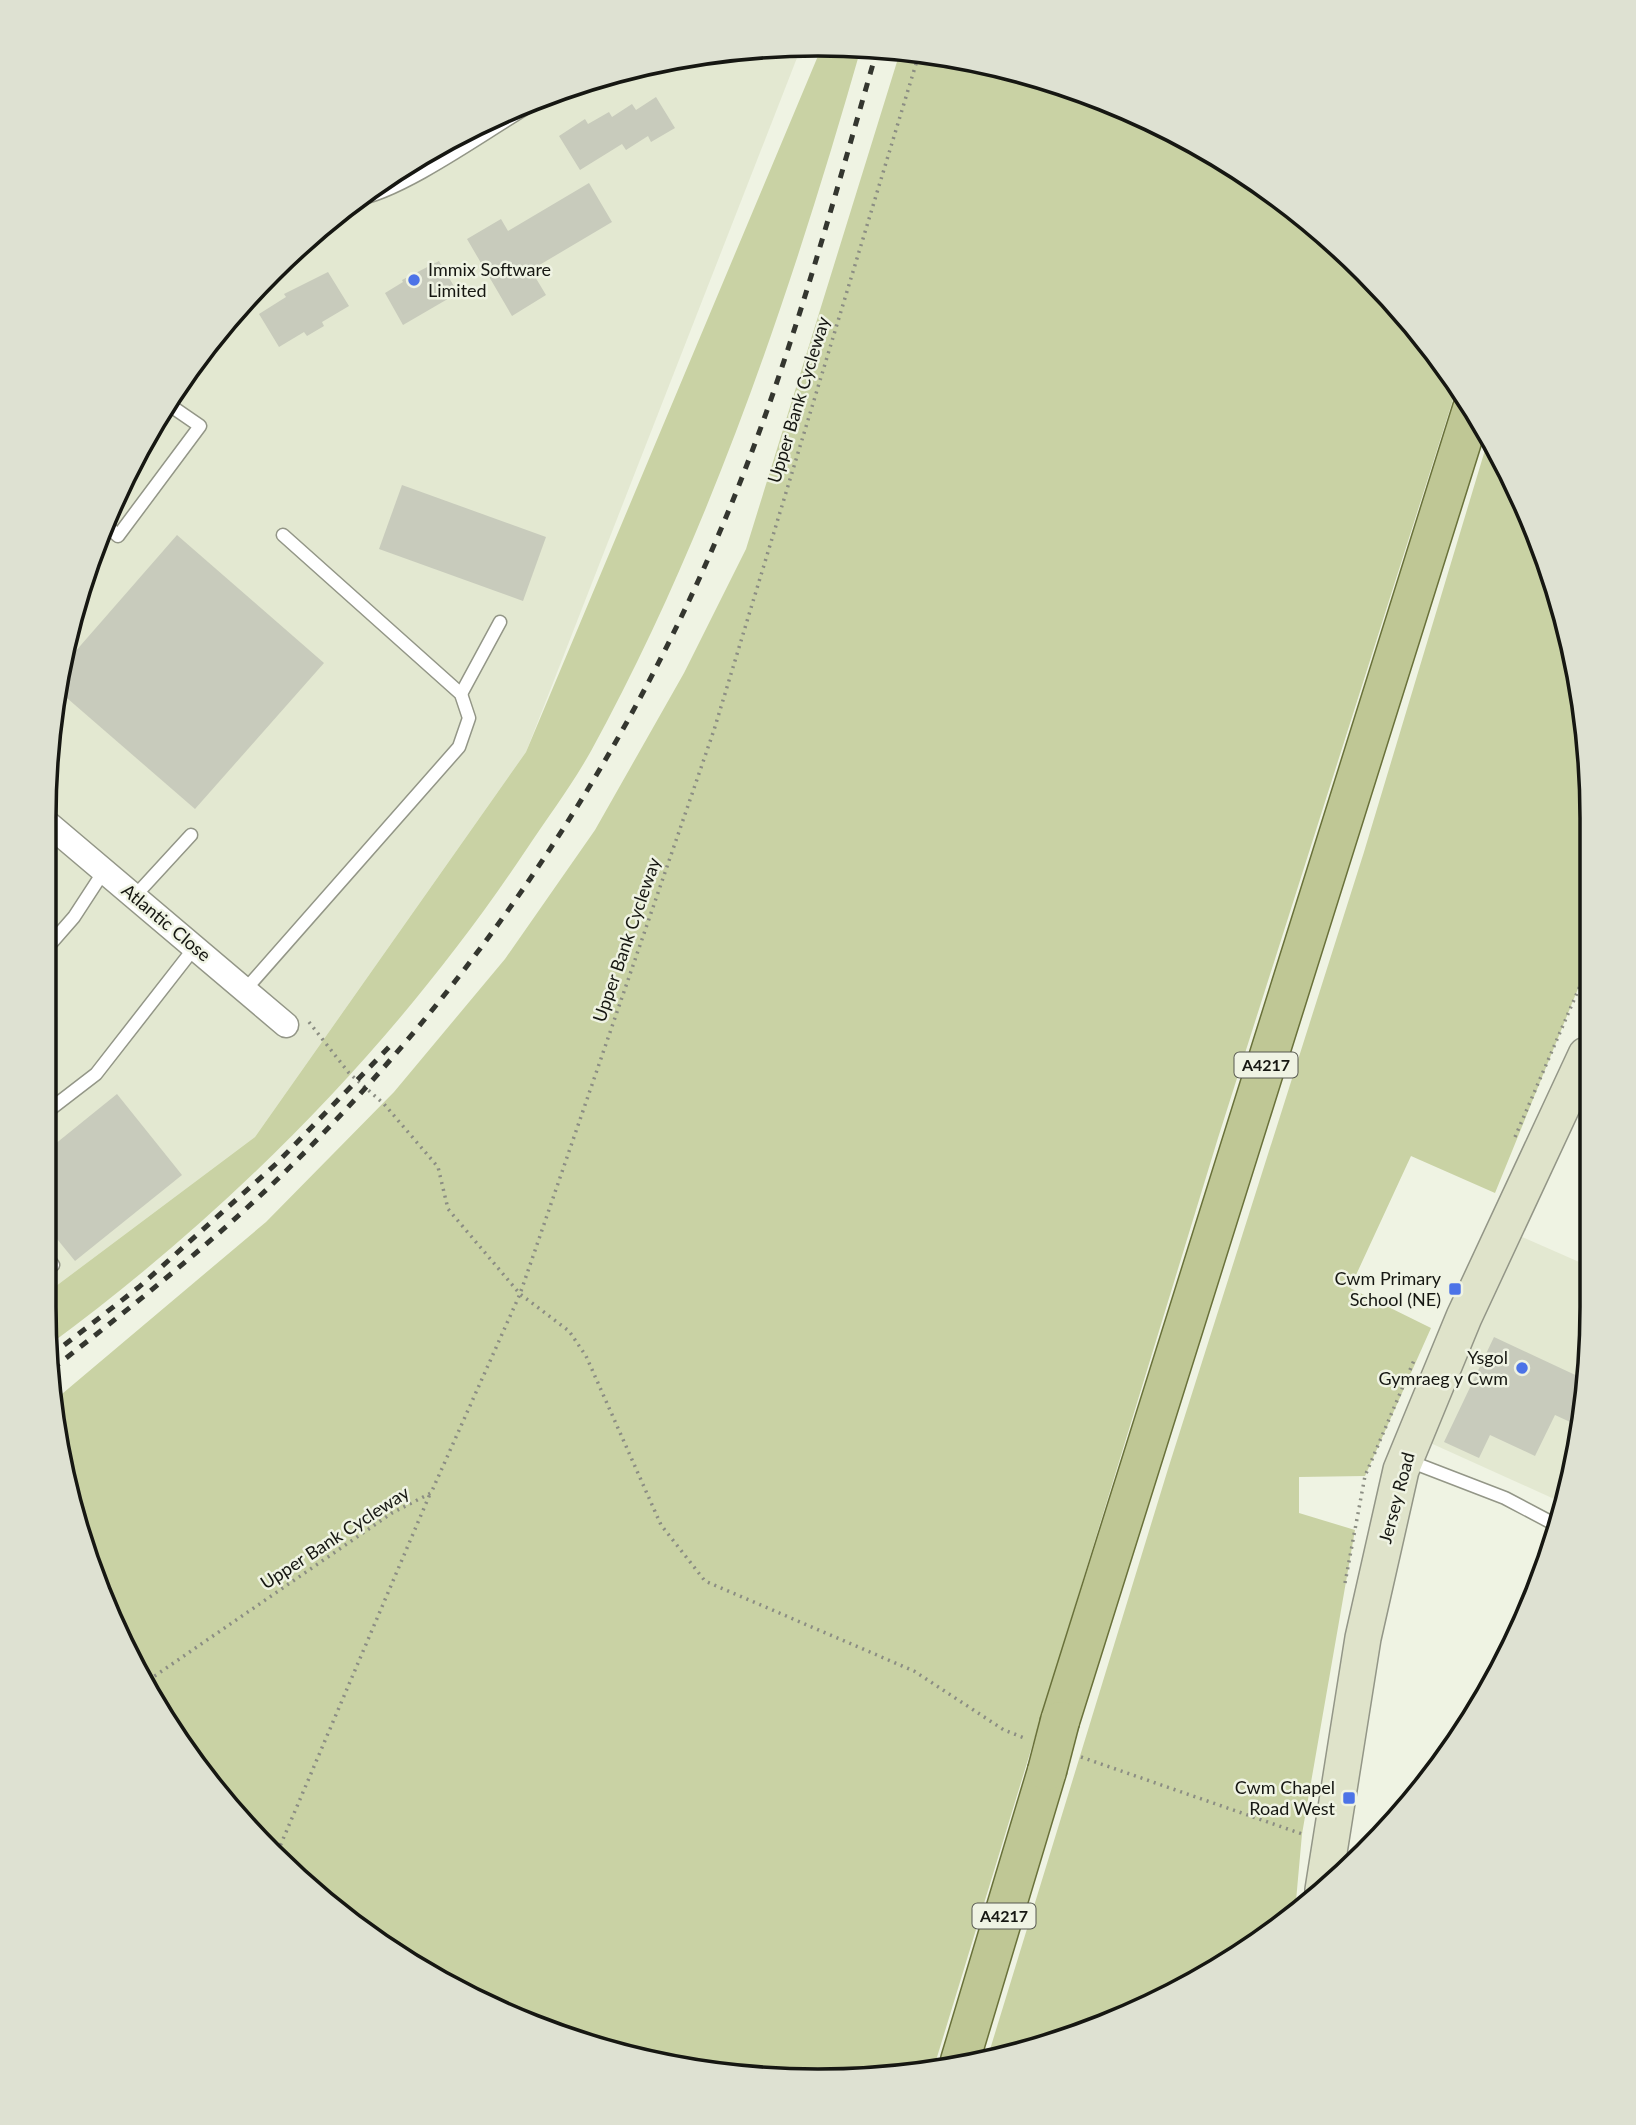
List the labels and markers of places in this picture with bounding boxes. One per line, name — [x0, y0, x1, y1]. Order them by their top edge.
place label: Immix Software Limited — [428, 258, 551, 301]
marker: Immix Software Limited — [406, 272, 422, 288]
place label: Cwm Primary School (NE) — [1335, 1267, 1442, 1310]
marker: Cwm Primary School (NE) — [1447, 1281, 1463, 1297]
place label: Ysgol Gymraeg y Cwm — [1379, 1346, 1508, 1389]
marker: Ysgol Gymraeg y Cwm — [1514, 1360, 1530, 1376]
place label: Cwm Chapel Road West — [1235, 1776, 1336, 1819]
marker: Cwm Chapel Road West — [1341, 1790, 1357, 1806]

